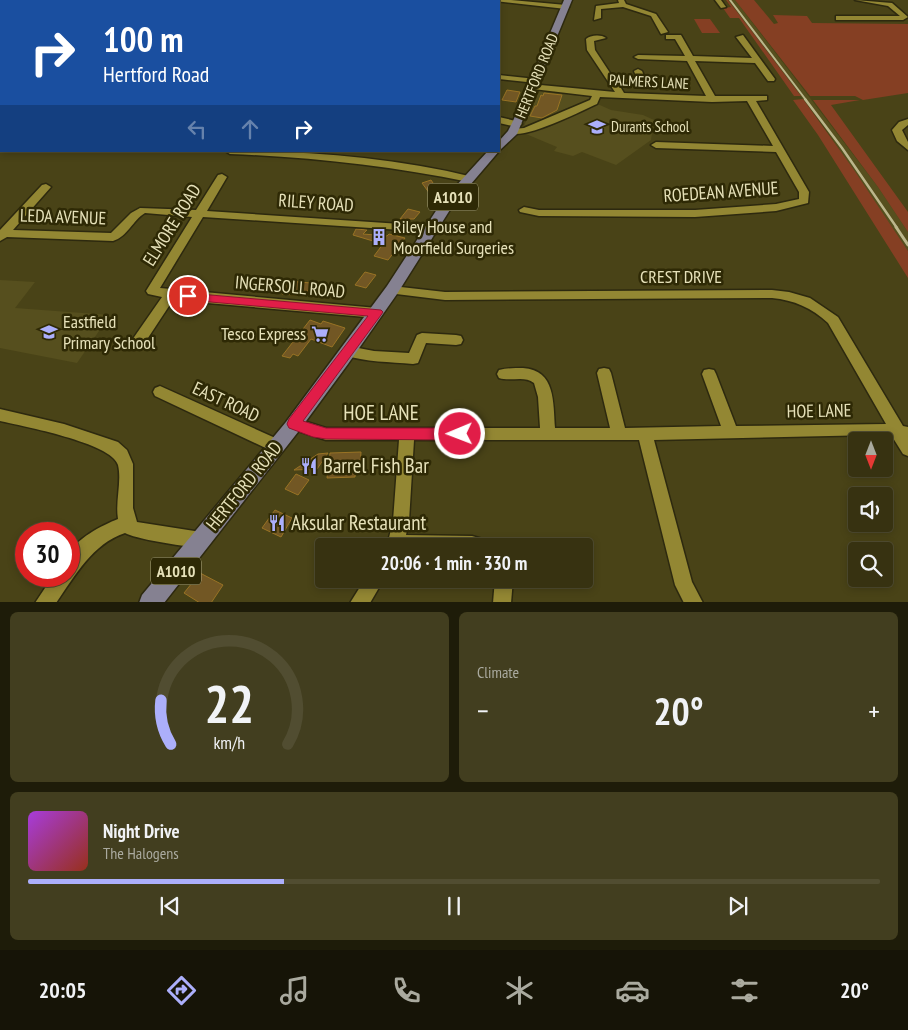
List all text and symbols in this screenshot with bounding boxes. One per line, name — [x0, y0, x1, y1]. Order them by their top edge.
text: 100 m — [103, 16, 184, 62]
icon: right — [20, 20, 85, 85]
street label: HERTFORD ROAD — [511, 30, 562, 121]
text: Hertford Road — [103, 60, 209, 88]
street label: PALMERS LANE — [609, 70, 689, 93]
icon: left — [183, 115, 211, 143]
icon: ahead — [236, 115, 264, 143]
icon: right — [289, 115, 317, 143]
school or university icon: Durants School — [587, 117, 607, 137]
place label: Durants School — [611, 117, 690, 136]
street label: ROEDEAN AVENUE — [663, 176, 779, 207]
street label: ELMORE ROAD — [137, 179, 206, 270]
road number: A1010 — [428, 183, 478, 210]
street label: RILEY ROAD — [278, 188, 354, 217]
street label: LEDA AVENUE — [20, 204, 106, 229]
place label: Riley House and Moorfield Surgeries — [393, 215, 514, 259]
building icon: Riley House and Moorfield Surgeries — [369, 227, 389, 247]
street label: CREST DRIVE — [640, 265, 722, 288]
street label: INGERSOLL ROAD — [234, 270, 346, 303]
pin — [167, 275, 209, 317]
icon: arrive — [174, 282, 202, 310]
place label: Eastfield Primary School — [63, 310, 156, 354]
school or university icon: Eastfield Primary School — [39, 322, 59, 342]
place label: Tesco Express — [221, 322, 306, 345]
supermarket icon: Tesco Express — [310, 324, 330, 344]
street label: EAST ROAD — [189, 376, 263, 427]
street label: HOE LANE — [787, 398, 851, 423]
street label: HOE LANE — [343, 399, 419, 426]
position arrow — [433, 407, 485, 459]
north arrow — [848, 432, 892, 478]
map controls — [848, 432, 893, 587]
street label: HERTFORD ROAD — [201, 436, 287, 535]
place label: Barrel Fish Bar — [323, 452, 429, 479]
restaurant icon: Barrel Fish Bar — [299, 456, 319, 476]
button: sound — [848, 487, 893, 532]
place label: Aksular Restaurant — [291, 509, 426, 536]
restaurant icon: Aksular Restaurant — [267, 513, 287, 533]
speed limit sign: 30 — [15, 522, 80, 587]
button: search — [848, 542, 893, 587]
text: 20:06 · 1 min · 330 m — [381, 551, 527, 575]
road number: A1010 — [151, 558, 201, 584]
text: Climate — [477, 662, 519, 682]
text: 22 — [205, 670, 254, 737]
text: 20° — [653, 686, 704, 735]
text: − — [477, 692, 489, 729]
text: + — [868, 692, 880, 729]
text: km/h — [214, 731, 245, 754]
text: Night Drive — [103, 819, 180, 843]
text: The Halogens — [103, 843, 179, 863]
icon: previous — [156, 892, 184, 920]
icon: pause — [440, 892, 468, 920]
icon: next — [724, 892, 752, 920]
icon: directions — [164, 973, 199, 1008]
icon: music — [277, 973, 312, 1008]
icon: phone — [389, 973, 424, 1008]
icon: climate — [502, 973, 537, 1008]
icon: car — [615, 973, 650, 1008]
icon: filters — [727, 973, 762, 1008]
text: 20:05 — [39, 976, 86, 1004]
text: 20° — [840, 976, 869, 1004]

